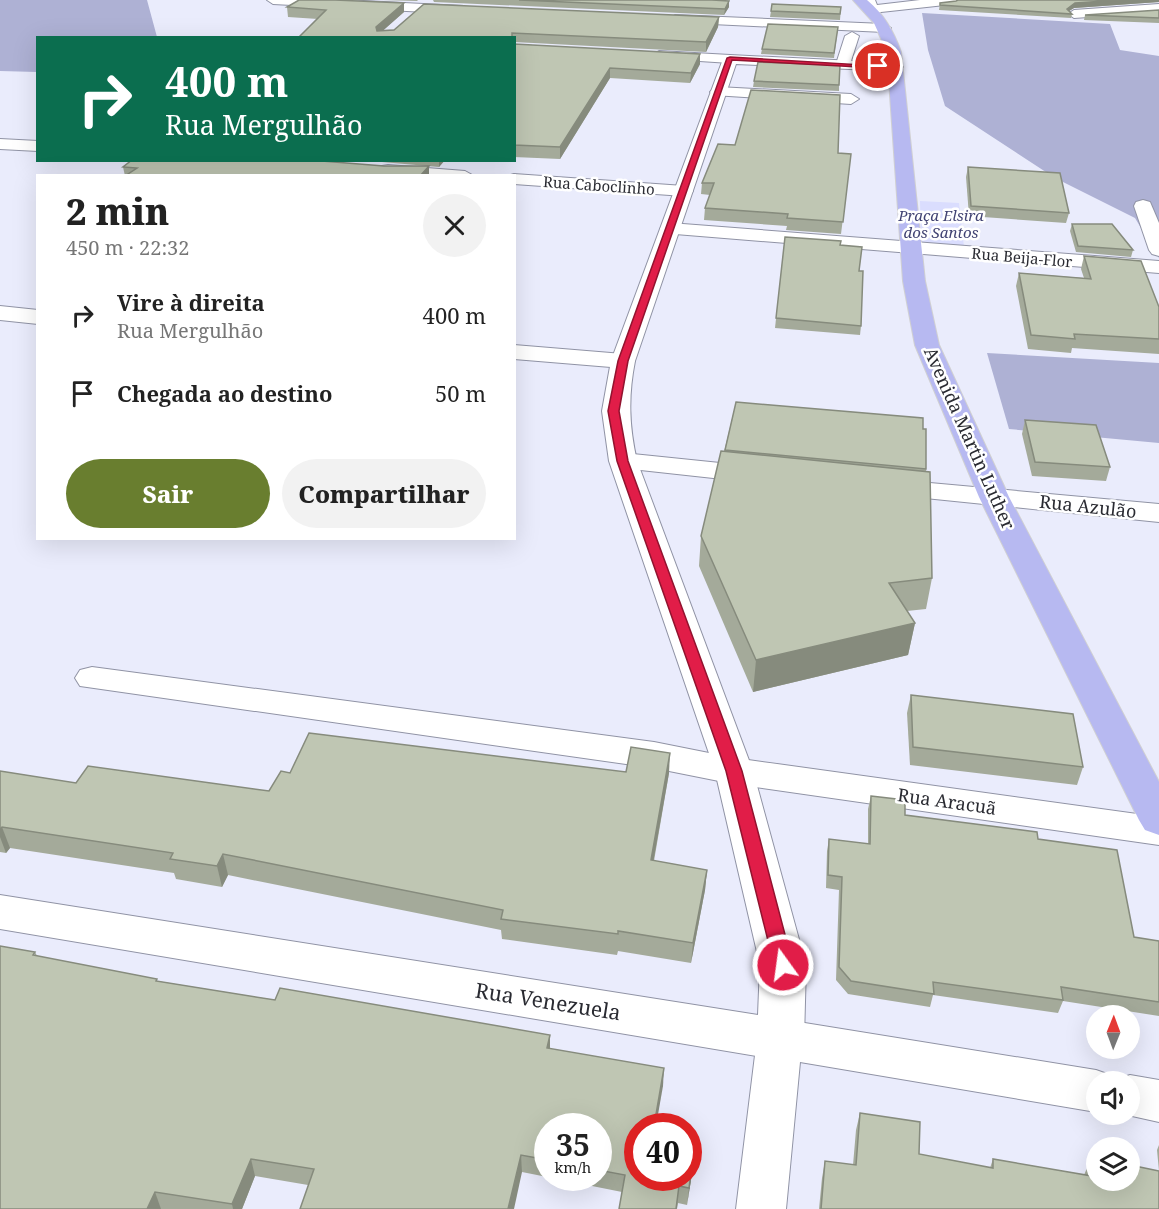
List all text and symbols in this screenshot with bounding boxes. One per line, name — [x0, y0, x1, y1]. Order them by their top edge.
pin — [852, 40, 903, 91]
icon: arrive — [861, 49, 894, 82]
text: 400 m — [165, 52, 289, 109]
icon: right — [66, 60, 144, 138]
text: Rua Mergulhão — [165, 106, 363, 143]
street label: Rua Caboclinho — [542, 171, 656, 199]
text: 2 min — [66, 187, 169, 236]
button: close — [423, 194, 486, 257]
park label: Praça Elsira dos Santos — [897, 205, 984, 242]
text: 450 m · 22:32 — [66, 234, 189, 261]
street label: Rua Beija-Flor — [971, 243, 1073, 271]
text: Vire à direita — [117, 287, 265, 317]
icon: right — [66, 299, 99, 332]
text: 400 m — [423, 300, 486, 330]
text: Rua Mergulhão — [117, 317, 263, 344]
street label: Avenida Martin Luther — [919, 343, 1021, 533]
icon: arrive — [66, 377, 99, 410]
text: Chegada ao destino — [117, 378, 332, 408]
text: 50 m — [435, 378, 486, 408]
button: Sair — [66, 459, 270, 528]
button: Compartilhar — [282, 459, 486, 528]
street label: Rua Azulão — [1038, 489, 1138, 523]
street label: Rua Aracuã — [896, 782, 998, 820]
position arrow — [751, 933, 815, 997]
street label: Rua Venezuela — [473, 976, 623, 1026]
north arrow — [1086, 1005, 1140, 1059]
map controls — [1086, 1005, 1140, 1191]
button: sound — [1086, 1071, 1140, 1125]
speed limit sign: 40 — [624, 1113, 702, 1191]
text: 35 — [556, 1124, 590, 1165]
button: layers — [1086, 1137, 1140, 1191]
text: km/h — [555, 1157, 591, 1177]

